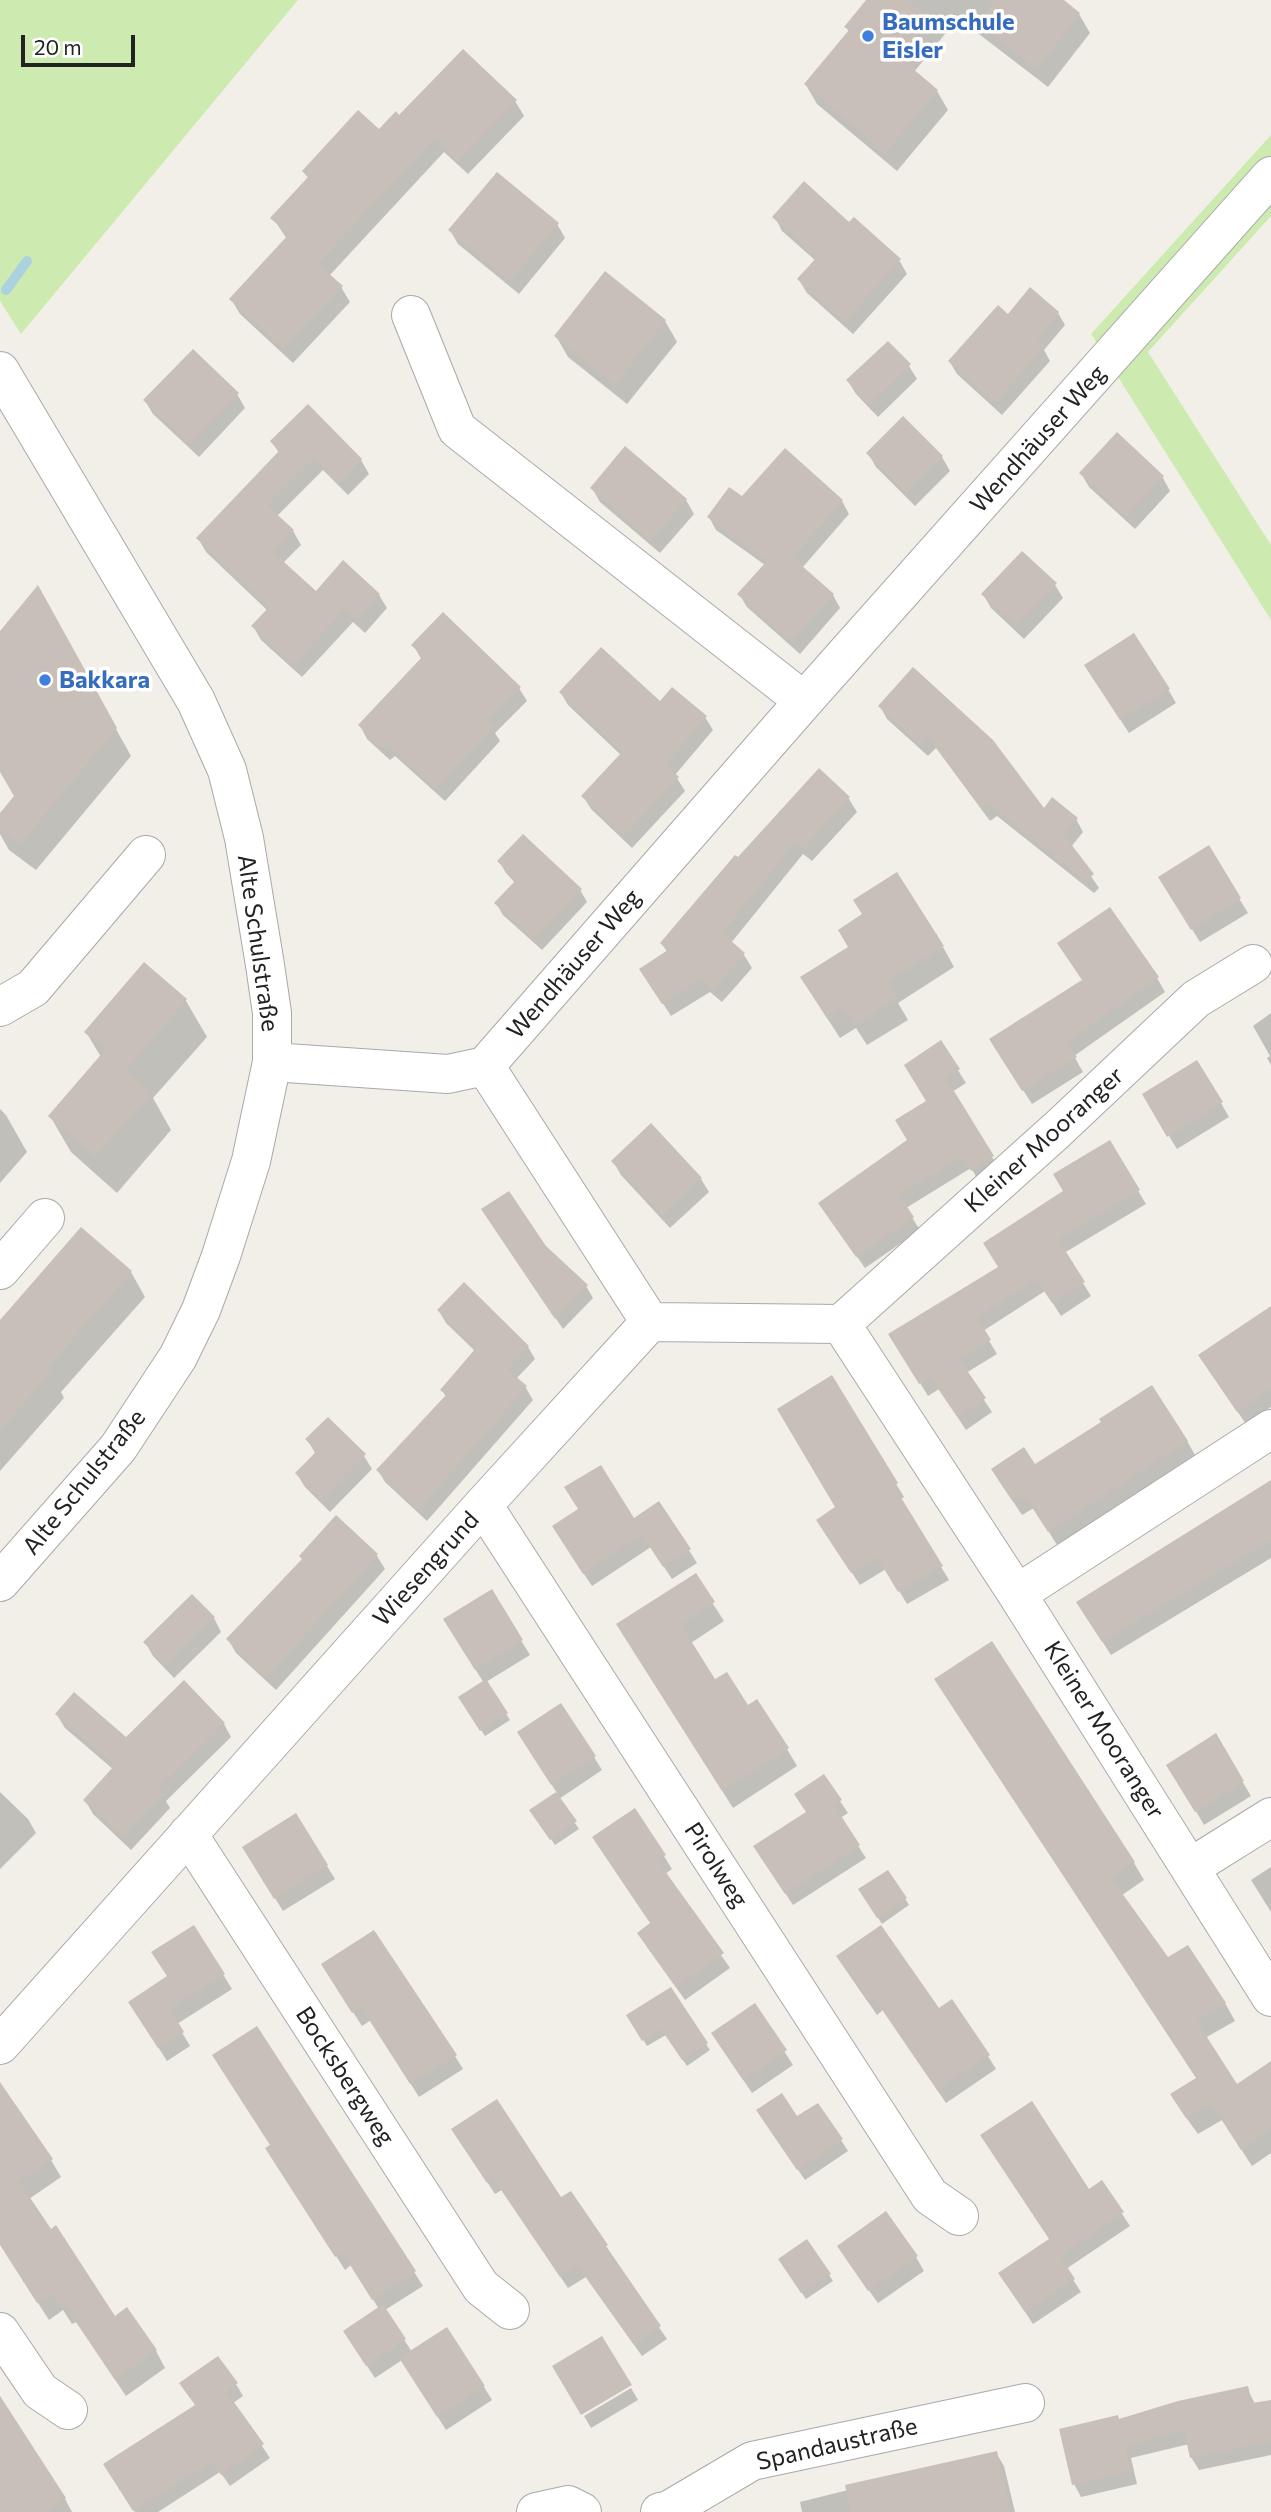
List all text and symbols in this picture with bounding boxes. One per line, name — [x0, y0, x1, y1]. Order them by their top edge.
place label: Baumschule Eisler — [882, 8, 1015, 64]
scale bar — [24, 21, 138, 65]
marker: Baumschule Eisler — [860, 28, 876, 44]
text: 20 m — [34, 34, 82, 59]
street label: Wendhäuser Weg — [964, 359, 1112, 519]
place label: Bakkara — [59, 666, 150, 694]
marker: Bakkara — [37, 672, 53, 688]
street label: Alte Schulstraße — [231, 853, 285, 1033]
street label: Wendhäuser Weg — [501, 883, 647, 1045]
street label: Kleiner Mooranger — [959, 1061, 1129, 1219]
street label: Alte Schulstraße — [17, 1404, 151, 1560]
street label: Wiesengrund — [367, 1506, 485, 1632]
street label: Kleiner Mooranger — [1038, 1636, 1170, 1824]
street label: Pirolweg — [678, 1817, 754, 1913]
street label: Bocksbergweg — [289, 2001, 401, 2151]
street label: Spandaustraße — [754, 2412, 920, 2476]

